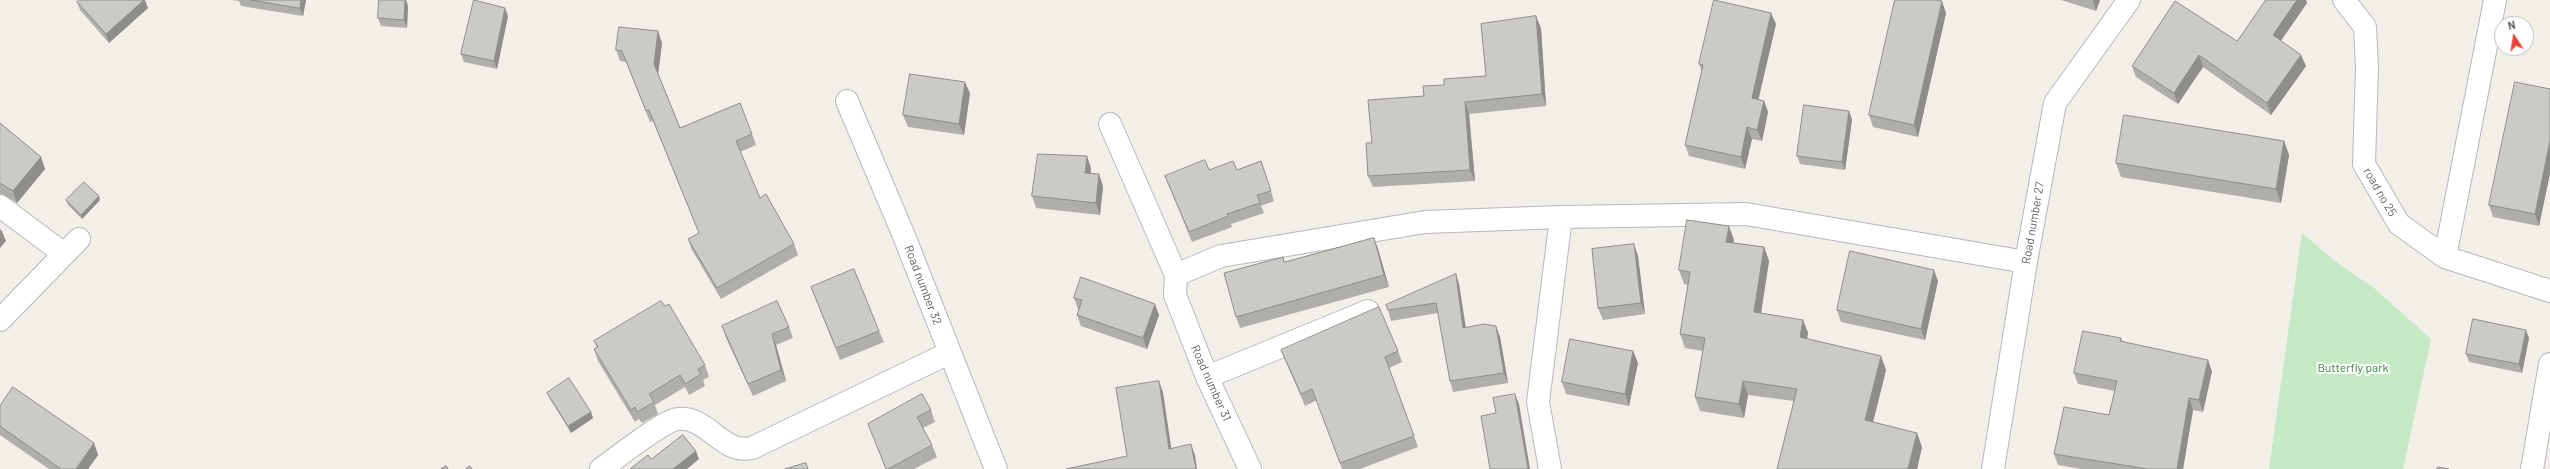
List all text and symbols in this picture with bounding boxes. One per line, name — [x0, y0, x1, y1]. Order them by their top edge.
north arrow — [2494, 16, 2534, 56]
text: N — [2507, 18, 2517, 32]
street label: road no 25 — [2360, 165, 2400, 219]
street label: Road number 27 — [2019, 181, 2047, 265]
street label: Road number 32 — [901, 243, 945, 327]
street label: Road number 31 — [1188, 343, 1234, 423]
park label: Butterfly park — [2317, 361, 2389, 375]

